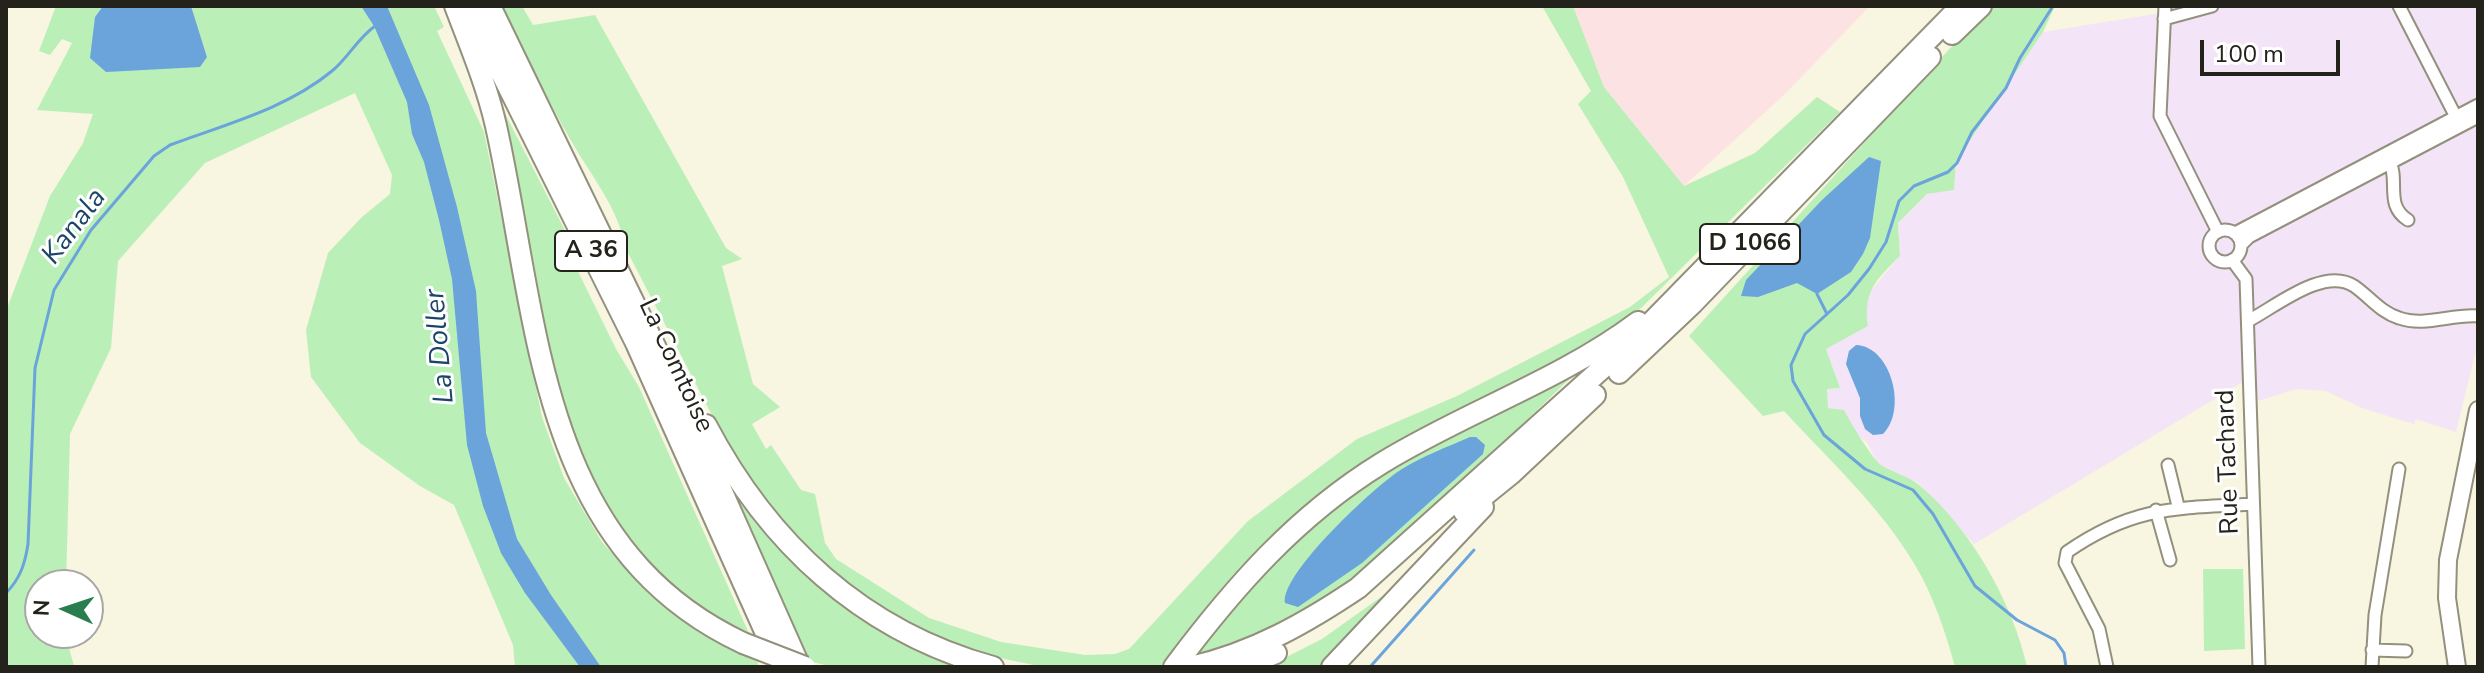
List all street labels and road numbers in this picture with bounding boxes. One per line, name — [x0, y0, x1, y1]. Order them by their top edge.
road number: D 1066 — [1700, 224, 1800, 264]
road number: A 36 — [555, 231, 627, 271]
street label: La Comtoise — [631, 294, 719, 438]
street label: Rue Tachard — [2211, 389, 2247, 535]

